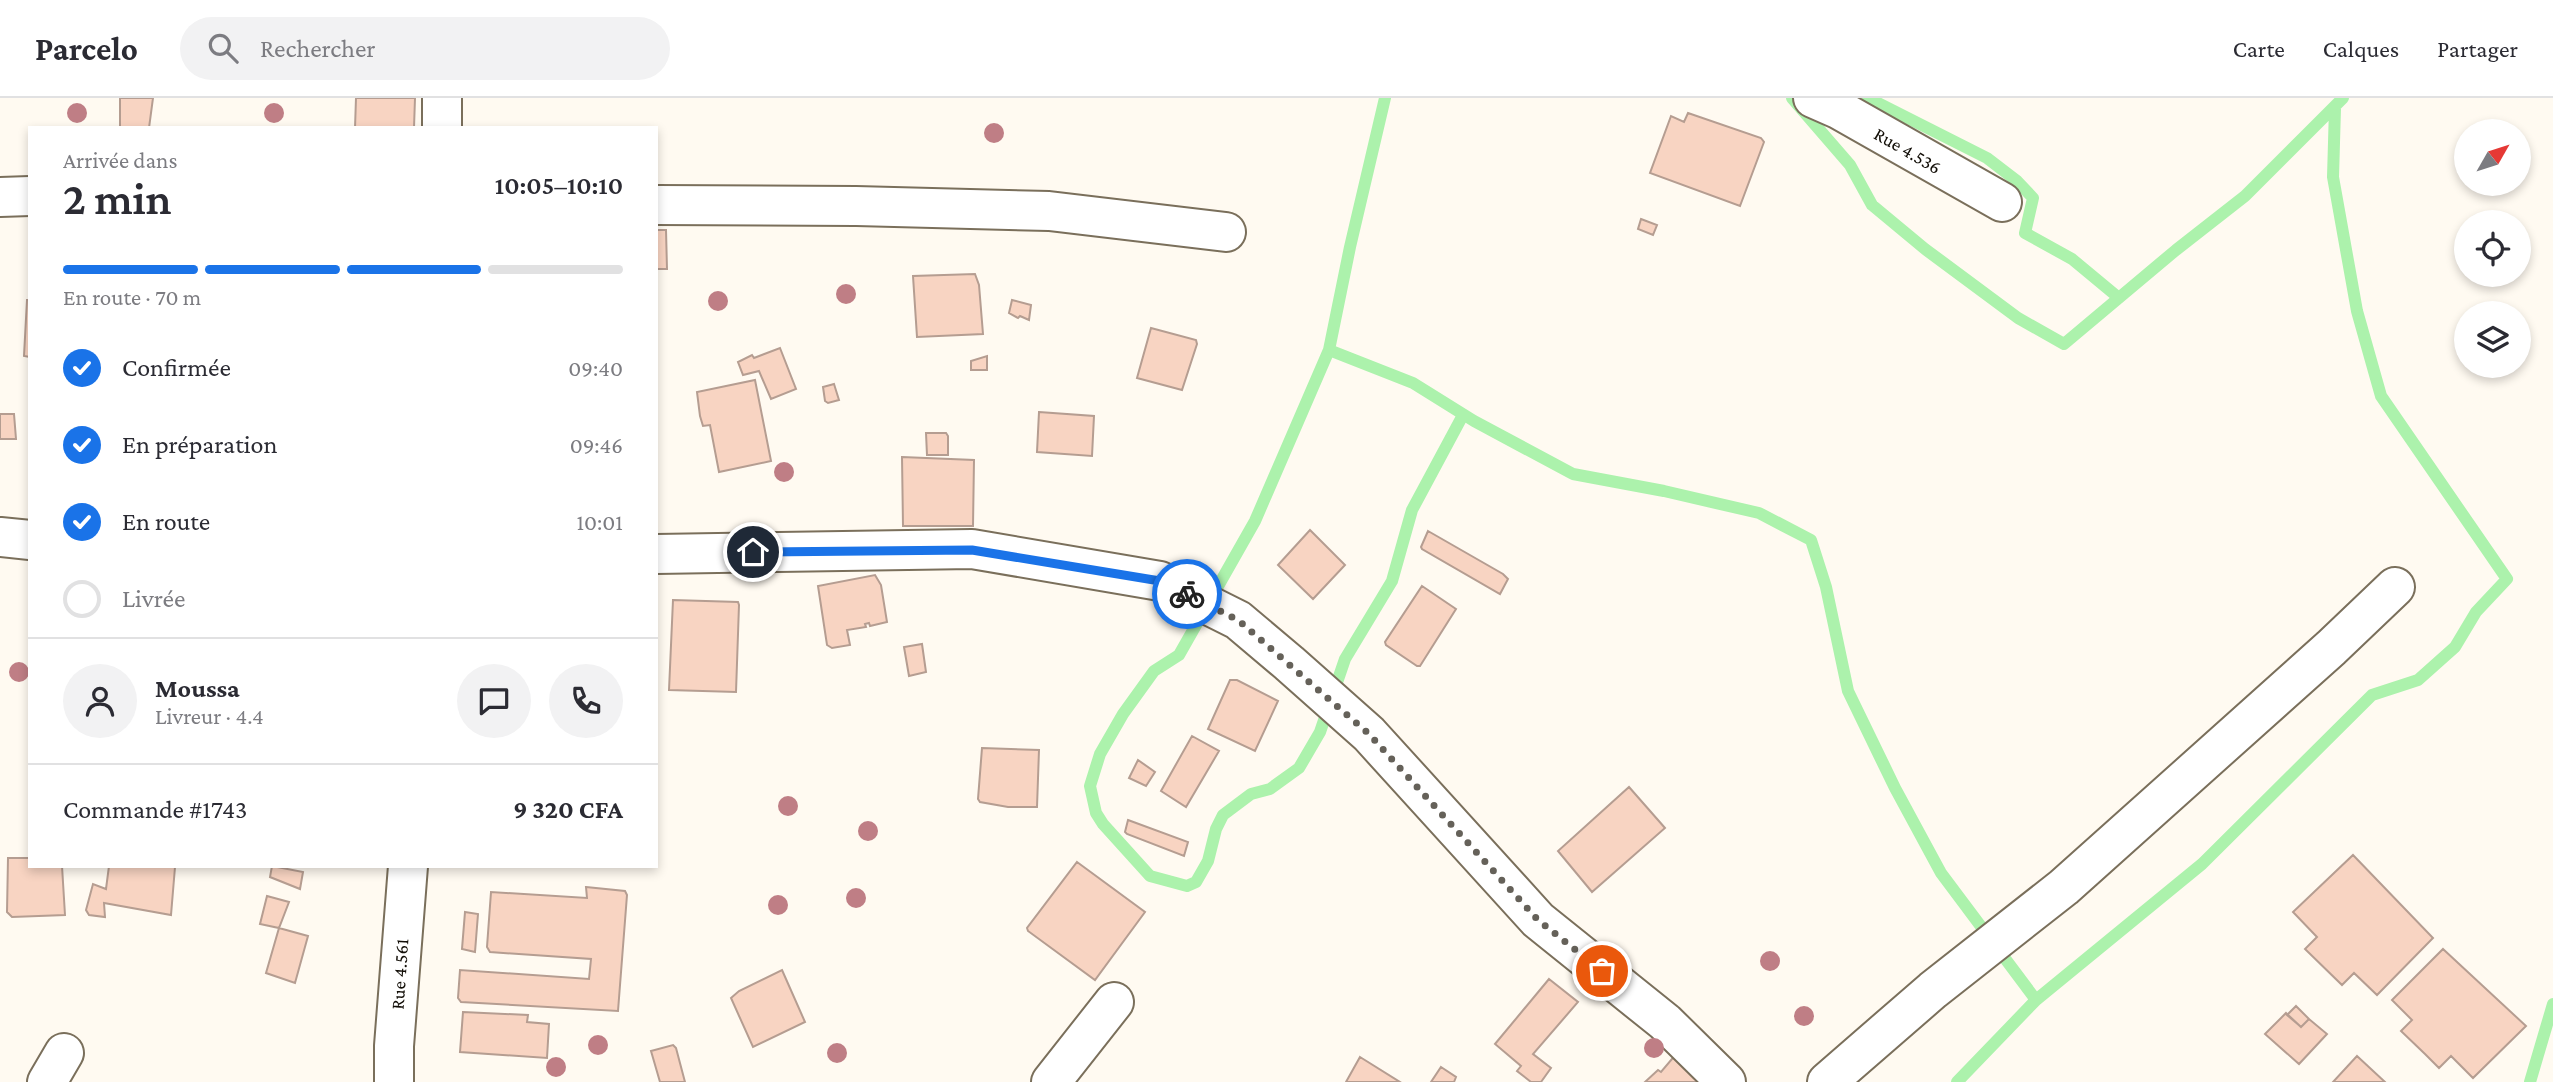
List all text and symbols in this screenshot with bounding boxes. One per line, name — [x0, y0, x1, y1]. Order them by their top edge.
search box — [180, 17, 670, 80]
icon: search — [204, 29, 242, 67]
text: Parcelo — [35, 30, 138, 67]
text: Rechercher — [260, 34, 376, 63]
text: Carte — [2233, 35, 2285, 62]
text: Calques — [2323, 35, 2399, 62]
text: Partager — [2437, 35, 2518, 62]
north arrow — [2454, 119, 2530, 196]
map controls — [2454, 119, 2531, 378]
street label: Rue 4.536 — [1871, 123, 1945, 178]
text: Arrivée dans — [63, 147, 178, 173]
text: 10:05–10:10 — [495, 171, 623, 200]
text: 2 min — [63, 173, 171, 224]
button: locate — [2454, 210, 2531, 287]
text: En route · 70 m — [63, 284, 201, 310]
button: layers — [2454, 301, 2531, 378]
icon: check — [63, 349, 101, 387]
text: Confirmée — [122, 353, 231, 382]
text: 09:40 — [568, 355, 623, 381]
icon: check — [63, 426, 101, 464]
text: En préparation — [122, 430, 277, 459]
text: 09:46 — [570, 432, 623, 458]
icon: check — [63, 503, 101, 541]
text: En route — [122, 507, 210, 536]
text: 10:01 — [576, 509, 623, 535]
pin — [723, 522, 783, 582]
icon: home — [734, 533, 772, 571]
courier — [1152, 559, 1222, 629]
icon: bike — [1168, 575, 1206, 613]
text: Livrée — [122, 584, 185, 613]
button: person — [63, 664, 137, 738]
button: chat — [457, 664, 531, 738]
button: phone — [549, 664, 623, 738]
text: Moussa — [155, 674, 240, 703]
text: Livreur · 4.4 — [155, 703, 264, 729]
text: Commande #1743 — [63, 795, 247, 824]
text: 9 320 CFA — [513, 795, 623, 824]
street label: Rue 4.561 — [387, 938, 412, 1010]
pin — [1572, 941, 1632, 1001]
icon: bag — [1583, 952, 1621, 990]

